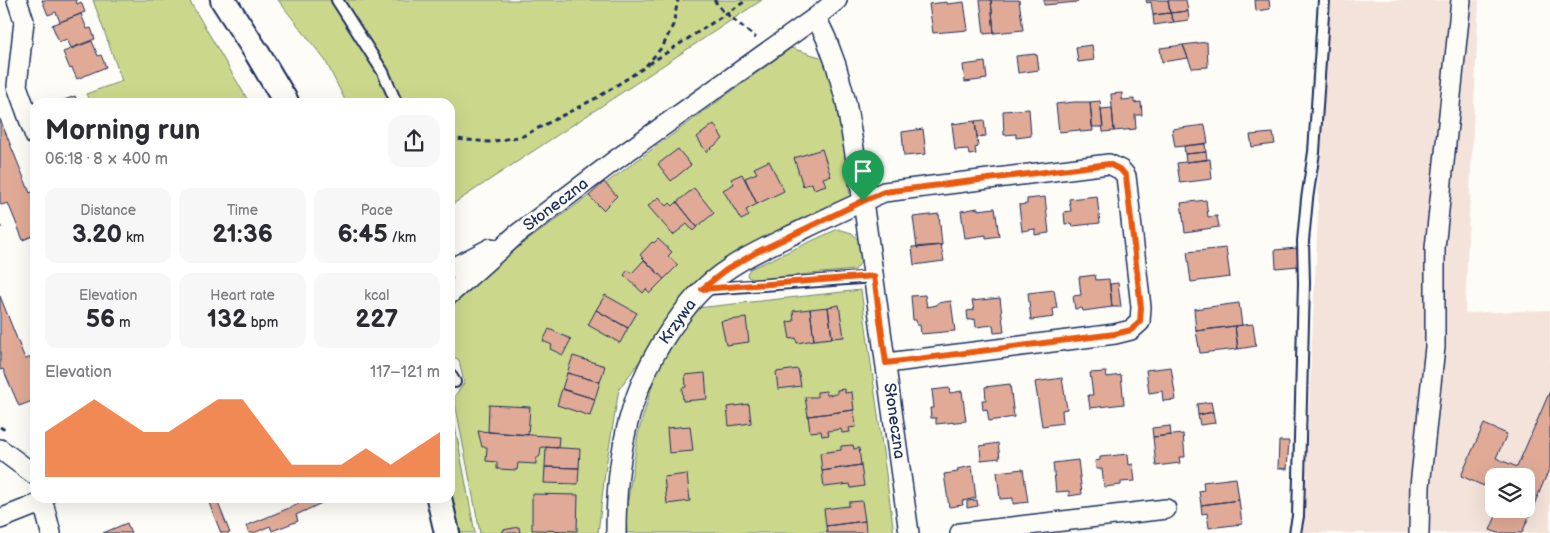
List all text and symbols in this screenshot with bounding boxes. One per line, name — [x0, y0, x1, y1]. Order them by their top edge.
text: Morning run — [45, 114, 200, 147]
button: share — [388, 115, 440, 167]
text: 06:18 · 8 × 400 m — [45, 150, 168, 169]
pin — [842, 150, 884, 201]
icon: arrive — [849, 157, 877, 185]
street label: Słoneczna — [520, 174, 592, 236]
text: Distance — [80, 202, 136, 219]
text: Time — [227, 202, 258, 219]
text: Pace — [361, 202, 393, 219]
text: 3.20 — [72, 219, 122, 250]
text: 21:36 — [212, 219, 273, 250]
text: 6:45 — [337, 219, 388, 250]
text: km — [122, 229, 144, 246]
text: /km — [388, 229, 416, 246]
text: Elevation — [79, 287, 137, 304]
text: Heart rate — [210, 287, 275, 304]
text: kcal — [364, 287, 389, 304]
street label: Krzywa — [655, 296, 701, 348]
text: 56 — [86, 304, 115, 335]
text: 132 — [207, 304, 247, 335]
text: 227 — [355, 304, 398, 335]
text: m — [115, 314, 131, 331]
text: bpm — [247, 314, 278, 331]
text: Elevation — [45, 363, 112, 382]
text: 117–121 m — [370, 363, 440, 382]
street label: Słoneczna — [879, 382, 909, 460]
map controls — [1485, 468, 1535, 518]
button: layers — [1485, 468, 1535, 518]

